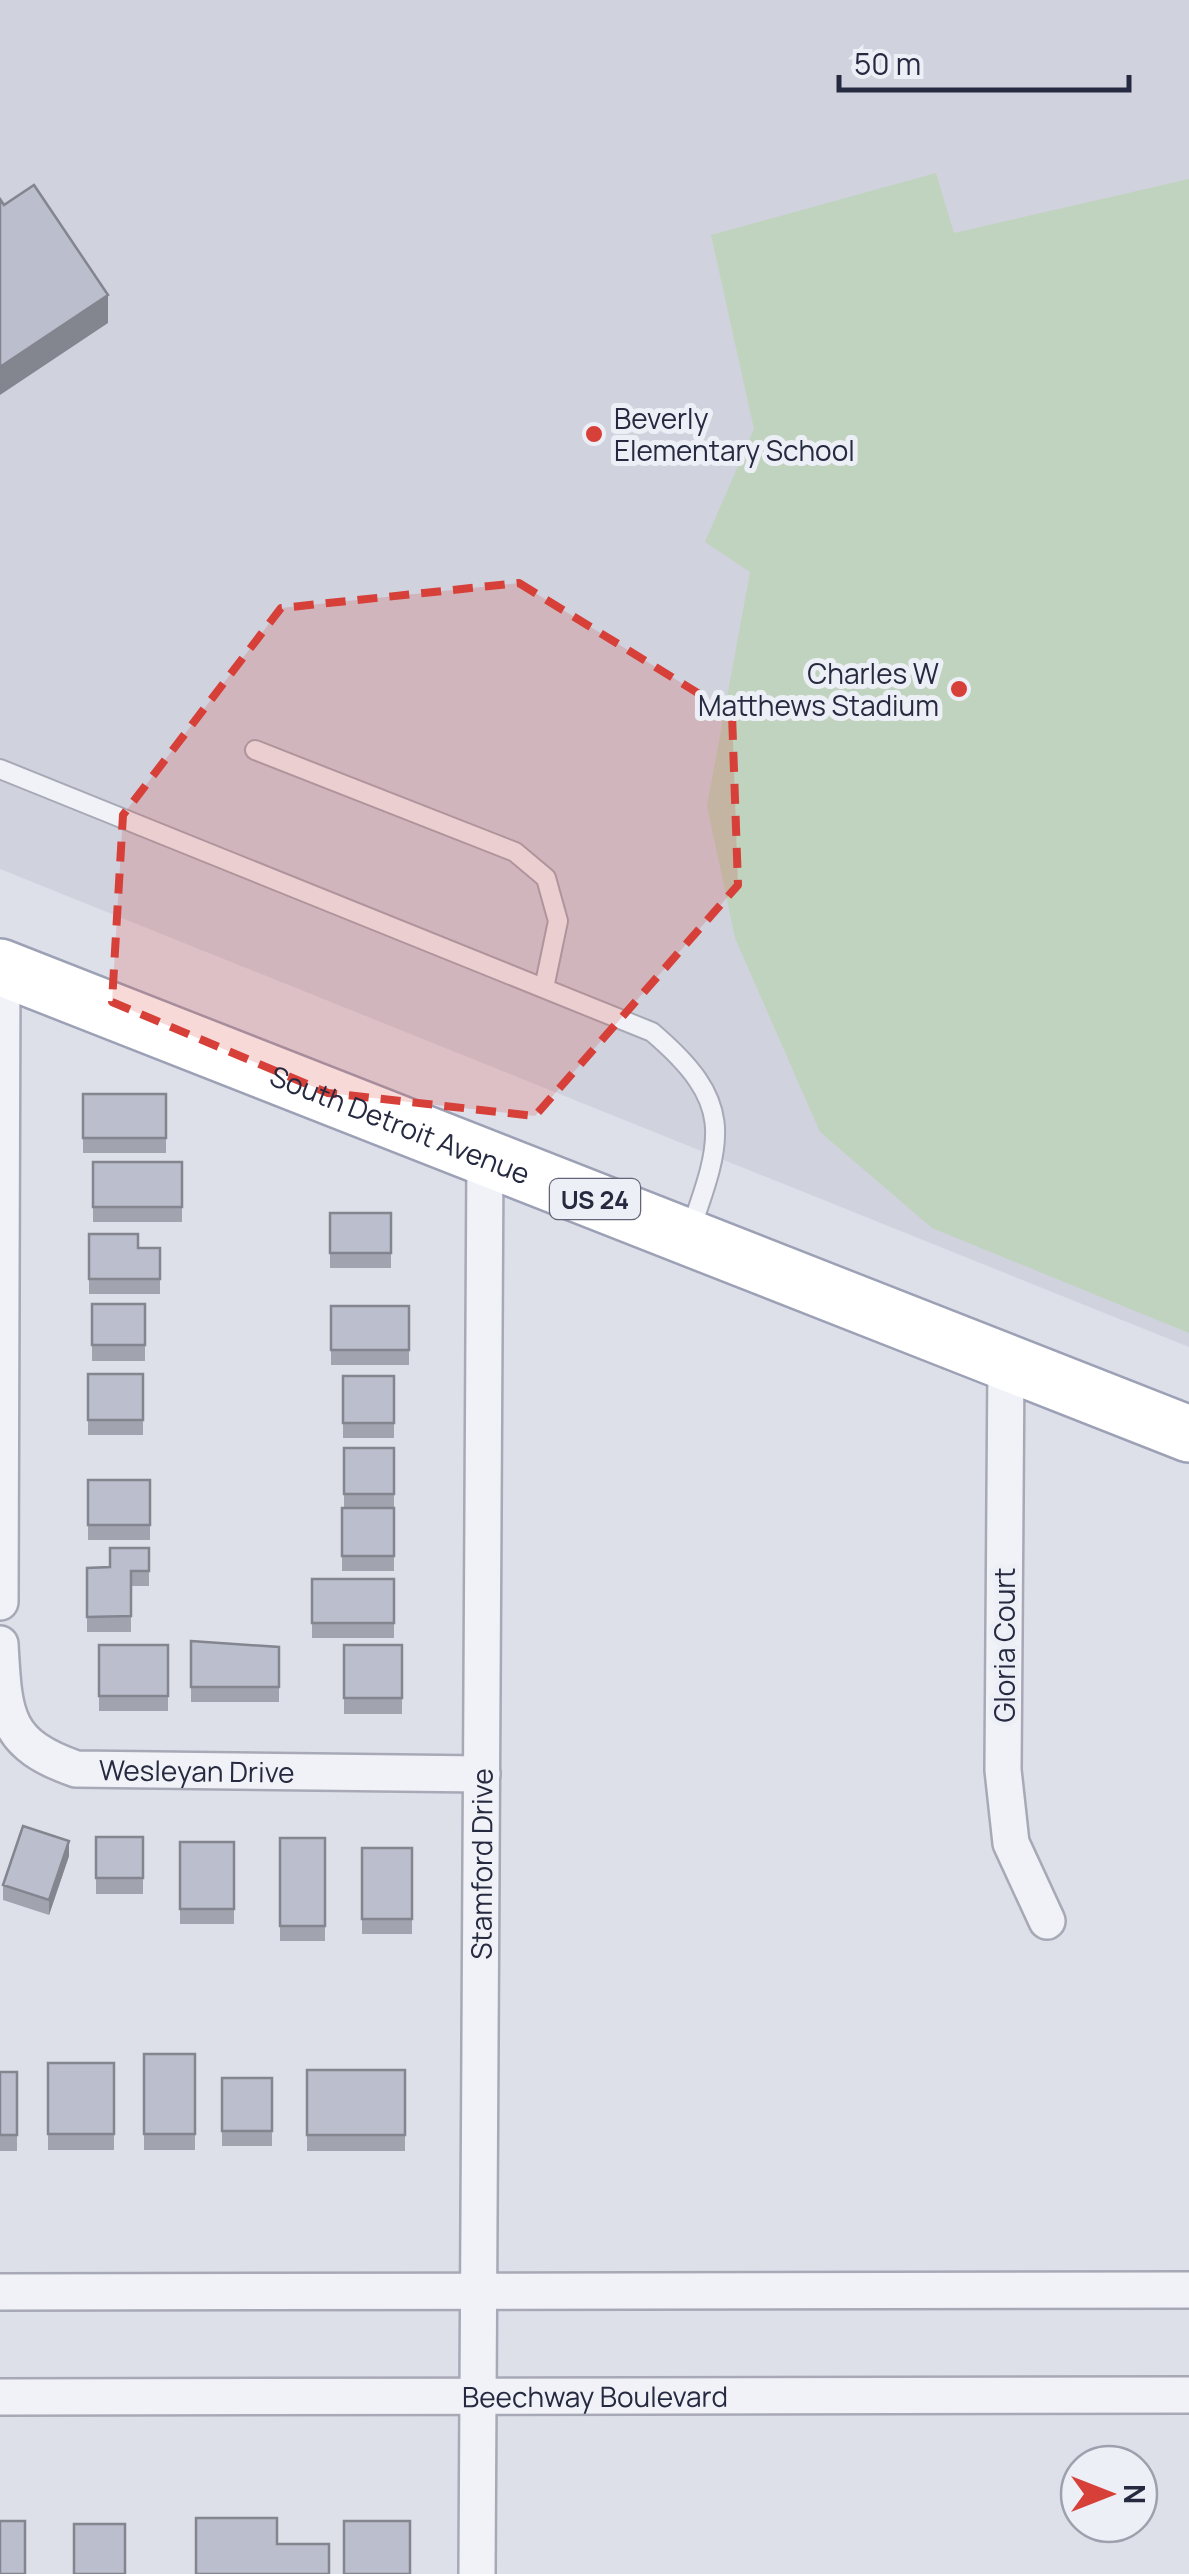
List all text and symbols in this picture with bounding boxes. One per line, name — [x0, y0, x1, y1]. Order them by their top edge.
scale bar — [839, 30, 1129, 92]
text: 50 m — [854, 43, 921, 84]
place label: Beverly Elementary School — [614, 399, 855, 469]
marker: Beverly Elementary School — [583, 423, 605, 445]
place label: Charles W Matthews Stadium — [698, 654, 939, 724]
marker: Charles W Matthews Stadium — [948, 678, 970, 700]
street label: South Detroit Avenue — [265, 1056, 536, 1192]
road number: US 24 — [550, 1179, 640, 1219]
street label: Gloria Court — [985, 1567, 1023, 1723]
street label: Wesleyan Drive — [99, 1750, 295, 1791]
street label: Stamford Drive — [461, 1768, 501, 1960]
street label: Beechway Boulevard — [462, 2377, 728, 2415]
north arrow — [1059, 2444, 1159, 2544]
text: N — [1116, 2484, 1154, 2504]

